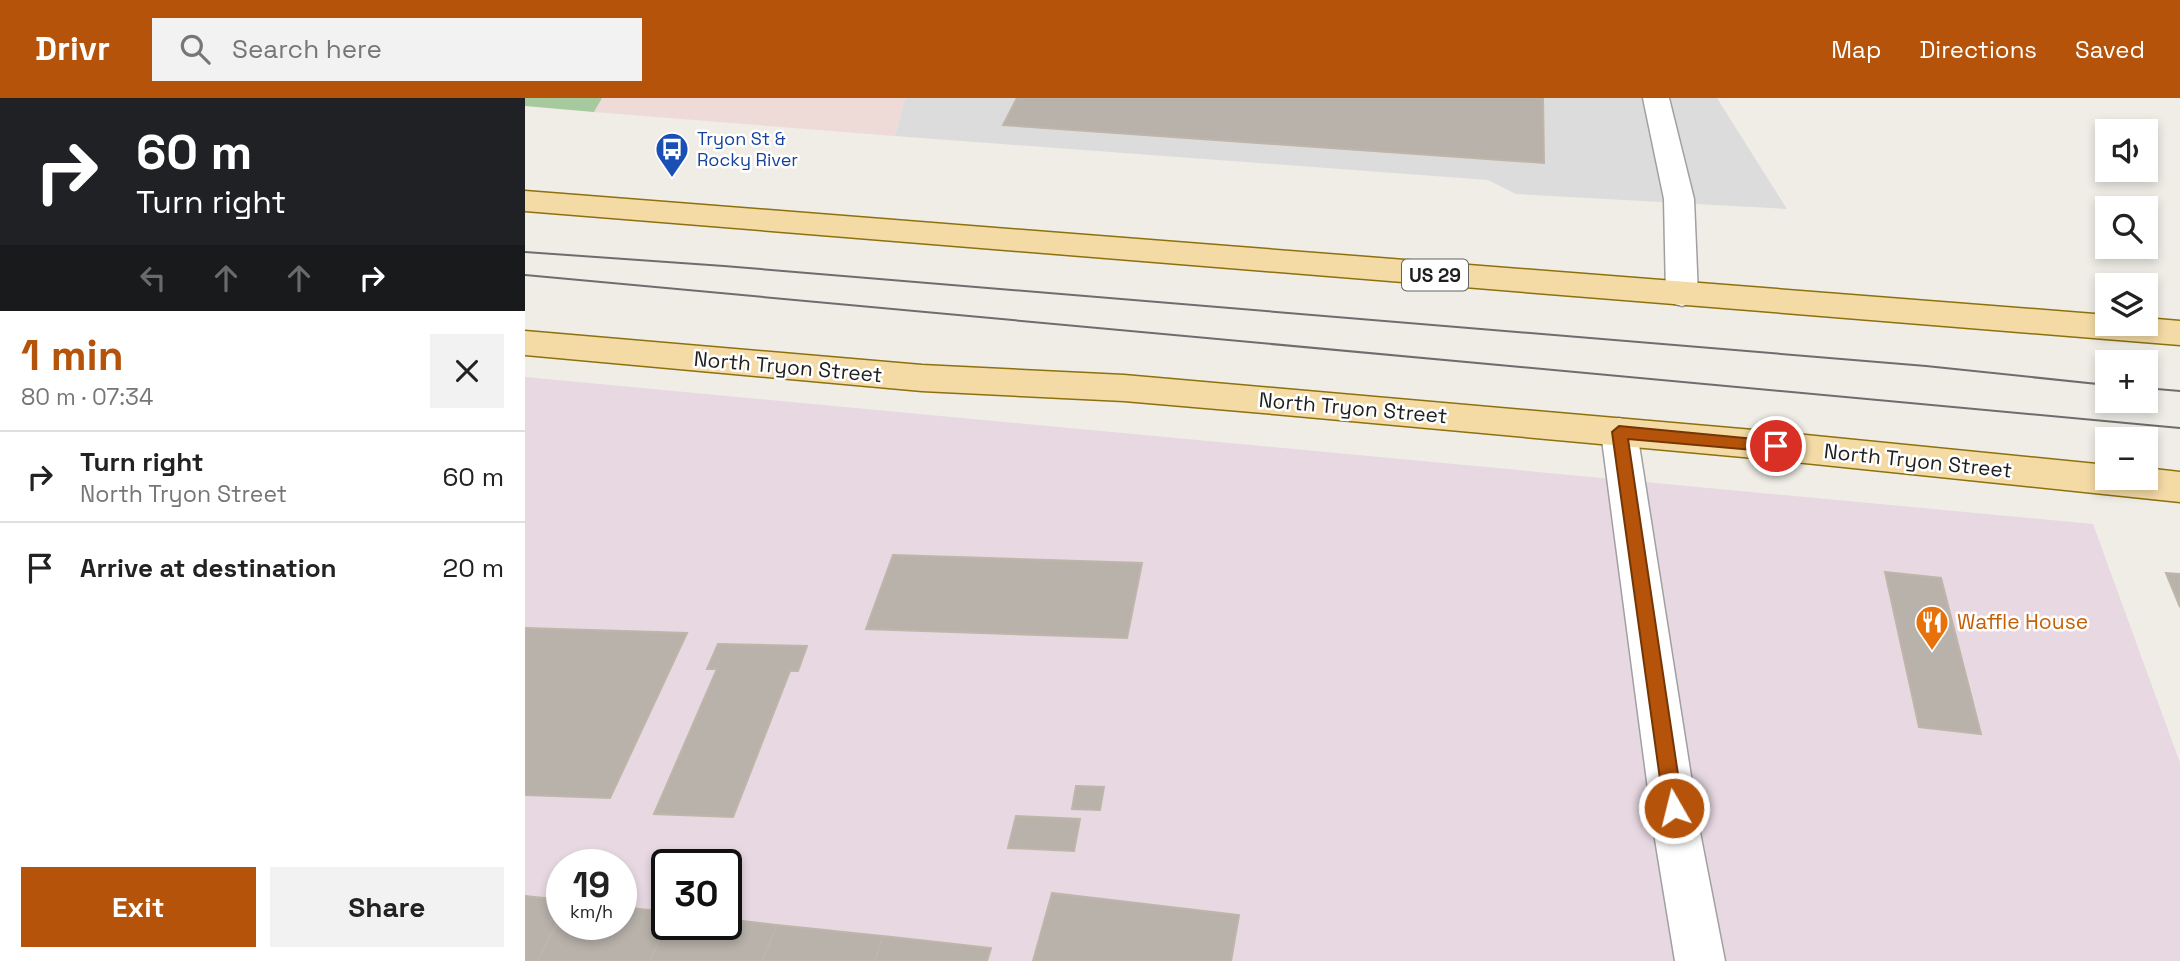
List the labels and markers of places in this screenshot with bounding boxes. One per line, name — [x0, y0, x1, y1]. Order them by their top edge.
place label: Tryon St & Rocky River — [697, 127, 798, 171]
bus stop icon: Tryon St & Rocky River — [653, 130, 691, 179]
pin — [1746, 416, 1806, 476]
restaurant icon: Waffle House — [1913, 603, 1951, 652]
place label: Waffle House — [1957, 608, 2088, 635]

